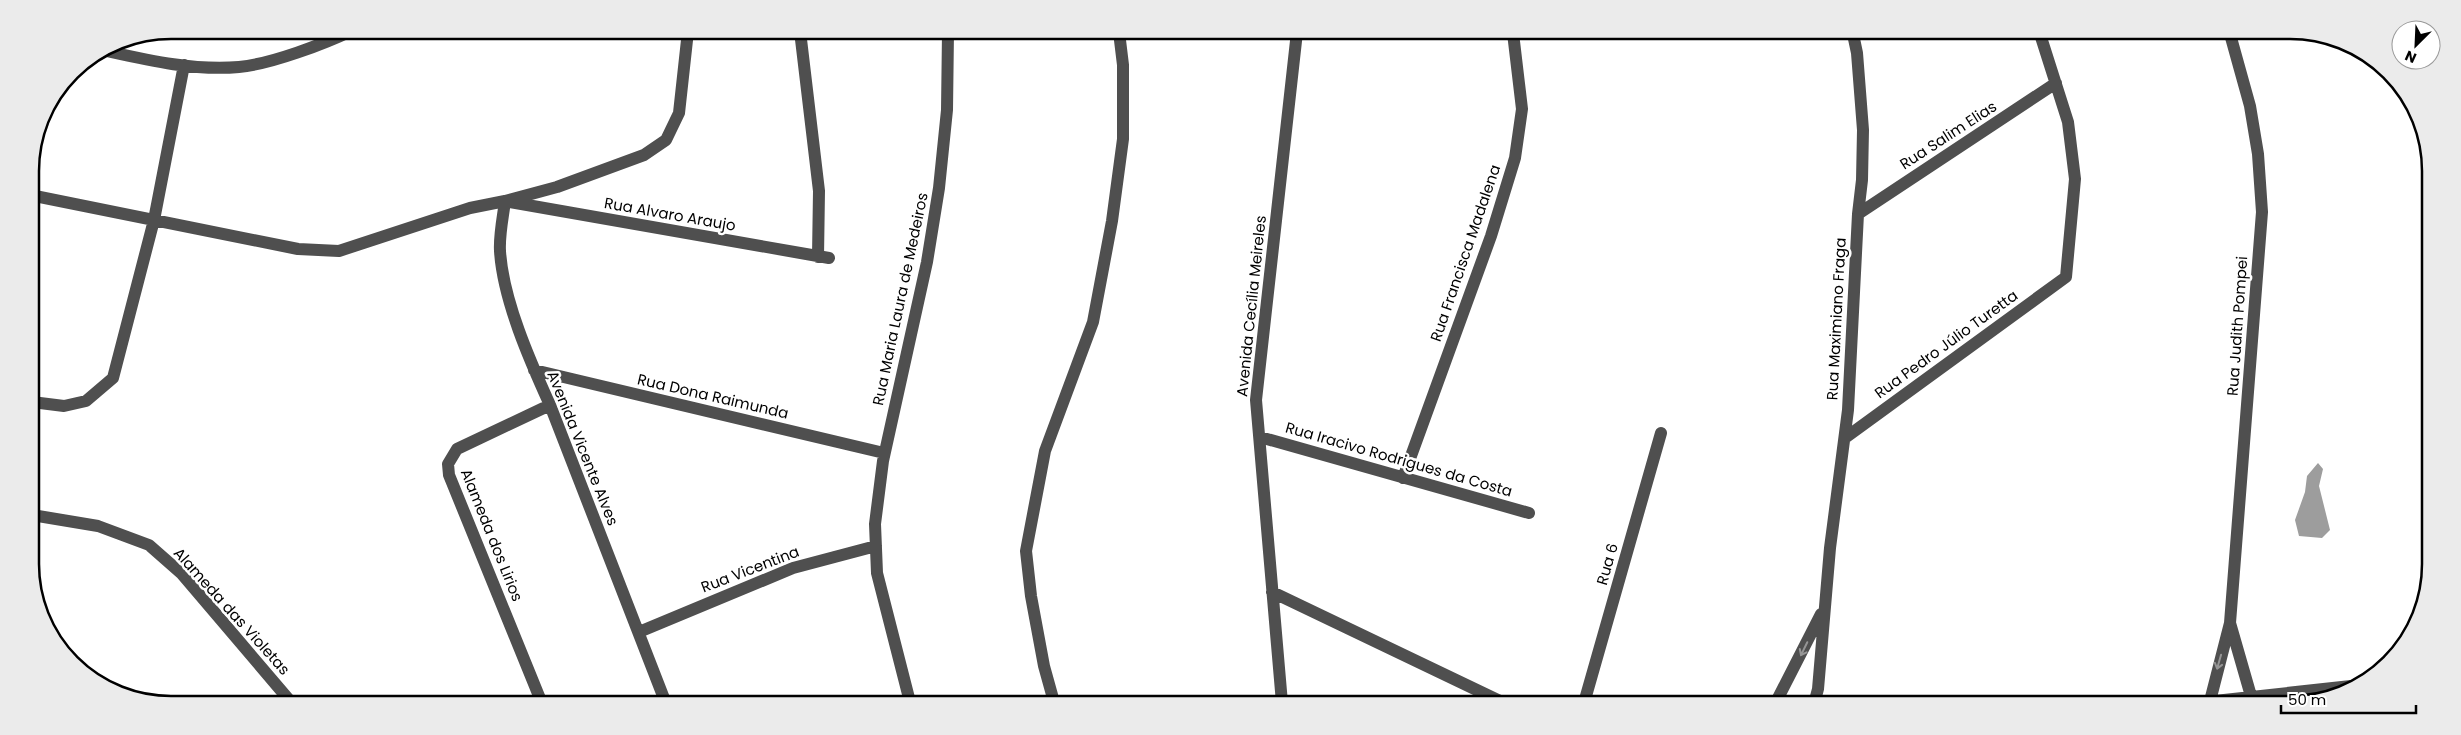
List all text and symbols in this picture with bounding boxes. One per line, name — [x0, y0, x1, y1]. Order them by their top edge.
north arrow — [2391, 20, 2441, 70]
text: N — [2402, 46, 2420, 68]
street label: Rua Salim Elias — [1895, 96, 2001, 174]
street label: Rua Francisca Madalena — [1425, 162, 1505, 344]
street label: Rua Maria Laura de Medeiros — [867, 190, 933, 407]
street label: Rua Alvaro Araujo — [603, 192, 737, 236]
street label: Avenida Cecília Meireles — [1231, 214, 1271, 398]
street label: Rua Maximiano Fraga — [1821, 237, 1851, 401]
street label: Rua Judith Pompei — [2222, 255, 2252, 397]
street label: Rua Pedro Júlio Turetta — [1870, 285, 2022, 403]
street label: Avenida Vicente Alves — [542, 367, 624, 529]
street label: Rua Dona Raimunda — [635, 368, 791, 424]
street label: Rua Iracivo Rodrigues da Costa — [1283, 417, 1515, 501]
street label: Alameda dos Lirios — [456, 465, 528, 605]
street label: Rua Vicentina — [698, 541, 802, 597]
street label: Rua 6 — [1591, 541, 1623, 587]
street label: Alameda das Violetas — [169, 543, 295, 679]
one-way arrow — [1799, 641, 1808, 656]
one-way arrow — [2214, 653, 2223, 669]
scale bar — [2281, 682, 2416, 714]
text: 50 m — [2288, 689, 2326, 710]

